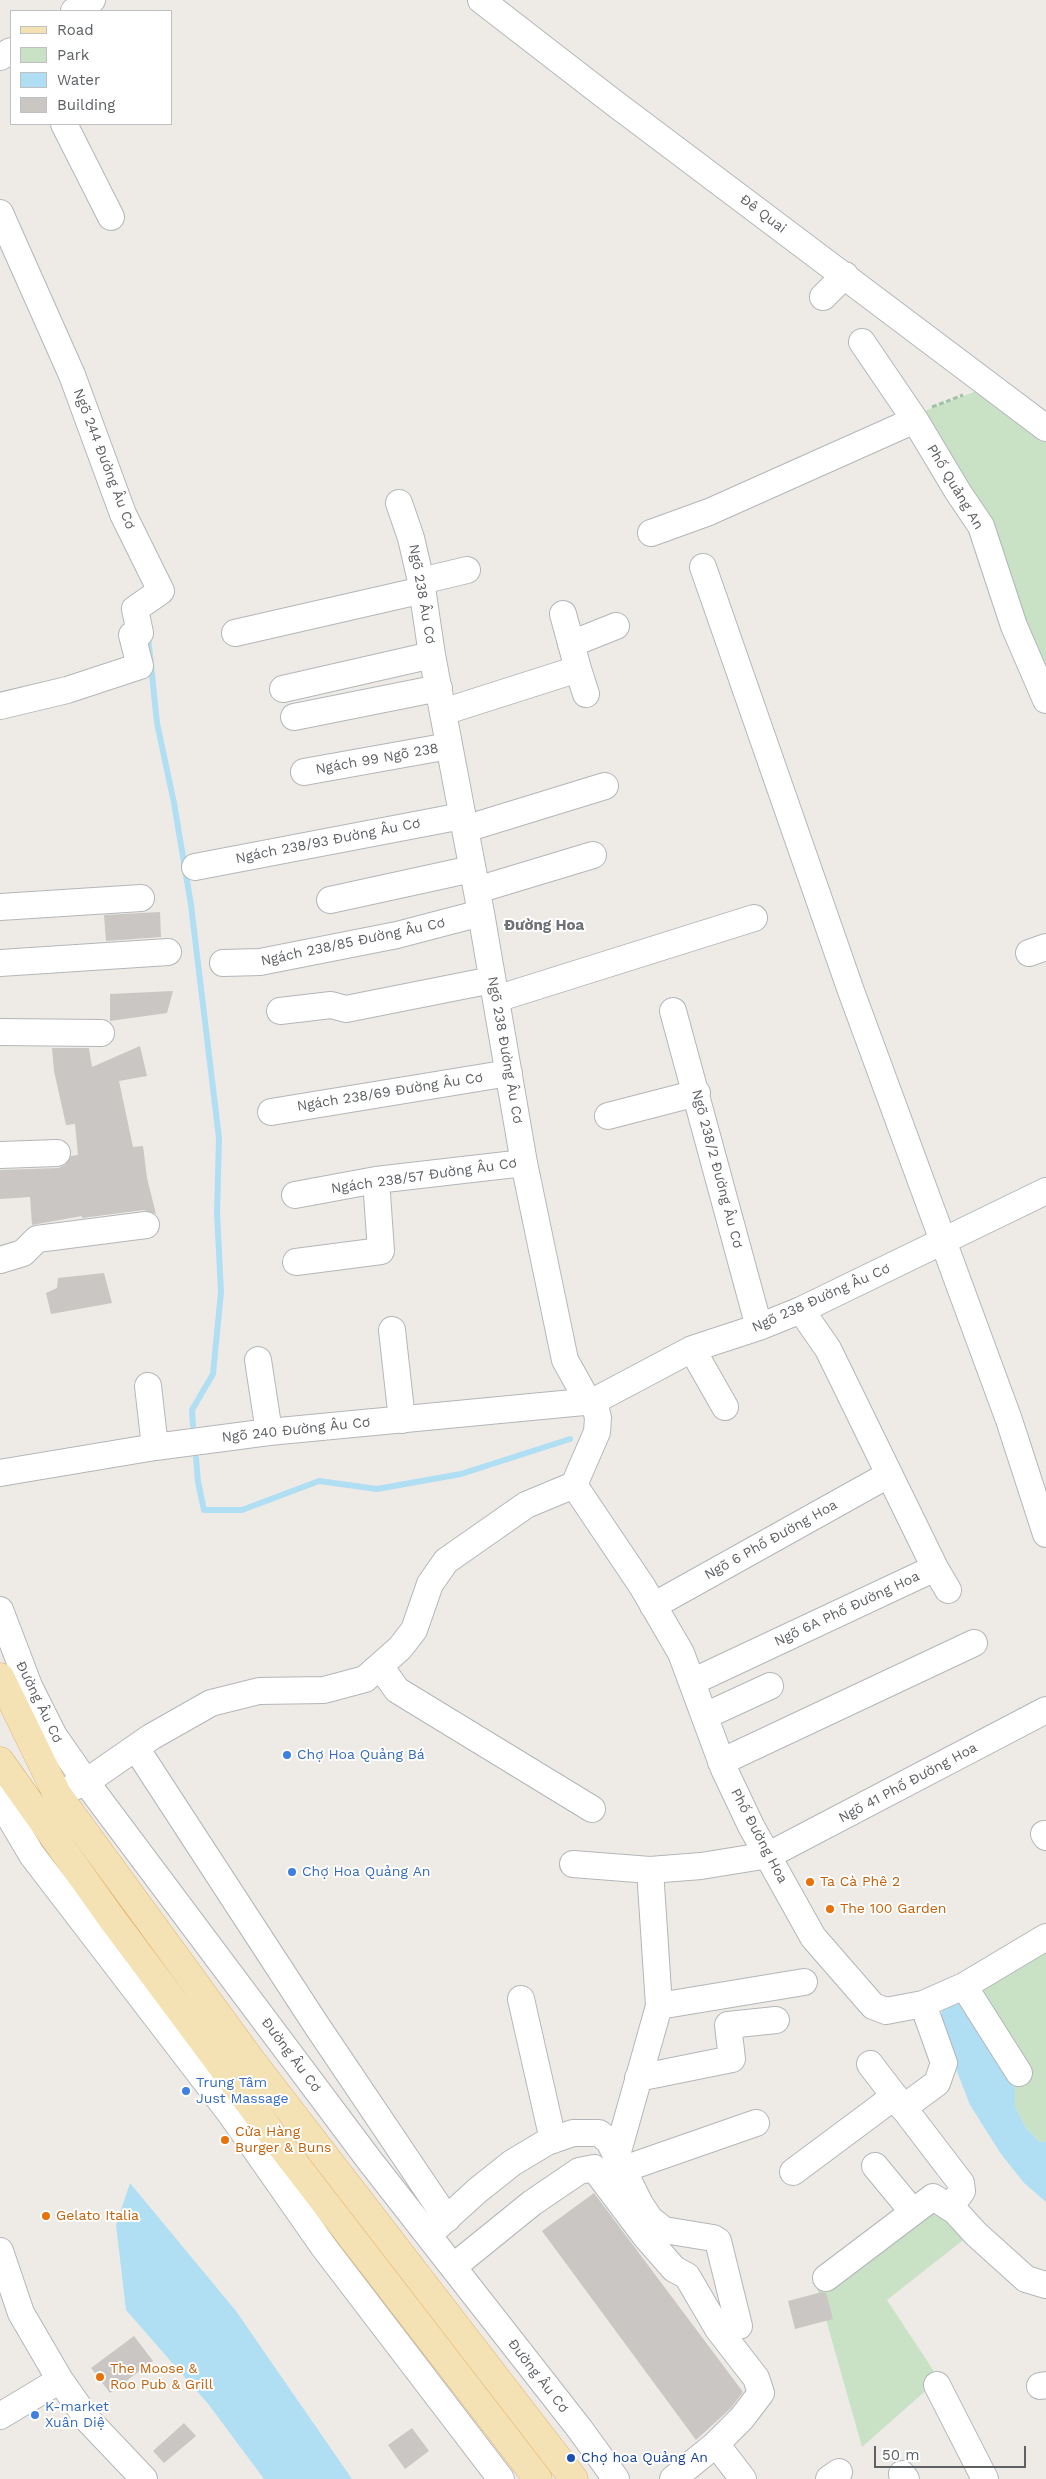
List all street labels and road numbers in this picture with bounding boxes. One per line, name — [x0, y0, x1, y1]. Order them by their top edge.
street label: Đê Quai — [736, 191, 790, 237]
street label: Ngõ 244 Đường Âu Cơ — [69, 386, 139, 532]
street label: Phố Quảng An — [923, 441, 987, 533]
street label: Ngõ 238 Âu Cơ — [405, 543, 439, 645]
street label: Ngách 99 Ngõ 238 — [314, 740, 440, 778]
street label: Ngách 238/93 Đường Âu Cơ — [234, 815, 422, 867]
street label: Ngách 238/85 Đường Âu Cơ — [259, 914, 447, 970]
street label: Ngõ 238 Đường Âu Cơ — [484, 975, 526, 1125]
street label: Ngách 238/69 Đường Âu Cơ — [296, 1069, 484, 1115]
street label: Ngõ 238/2 Đường Âu Cơ — [688, 1088, 746, 1250]
street label: Ngách 238/57 Đường Âu Cơ — [330, 1155, 518, 1197]
street label: Ngõ 238 Đường Âu Cơ — [749, 1260, 893, 1336]
street label: Ngõ 240 Đường Âu Cơ — [221, 1414, 371, 1446]
street label: Ngõ 6 Phố Đường Hoa — [702, 1497, 840, 1583]
street label: Ngõ 6A Phố Đường Hoa — [772, 1568, 922, 1650]
street label: Đường Âu Cơ — [12, 1658, 66, 1746]
street label: Ngõ 41 Phố Đường Hoa — [836, 1739, 980, 1827]
street label: Phố Đường Hoa — [727, 1786, 791, 1886]
street label: Đường Âu Cơ — [258, 2014, 324, 2096]
street label: Đường Âu Cơ — [504, 2336, 572, 2416]

